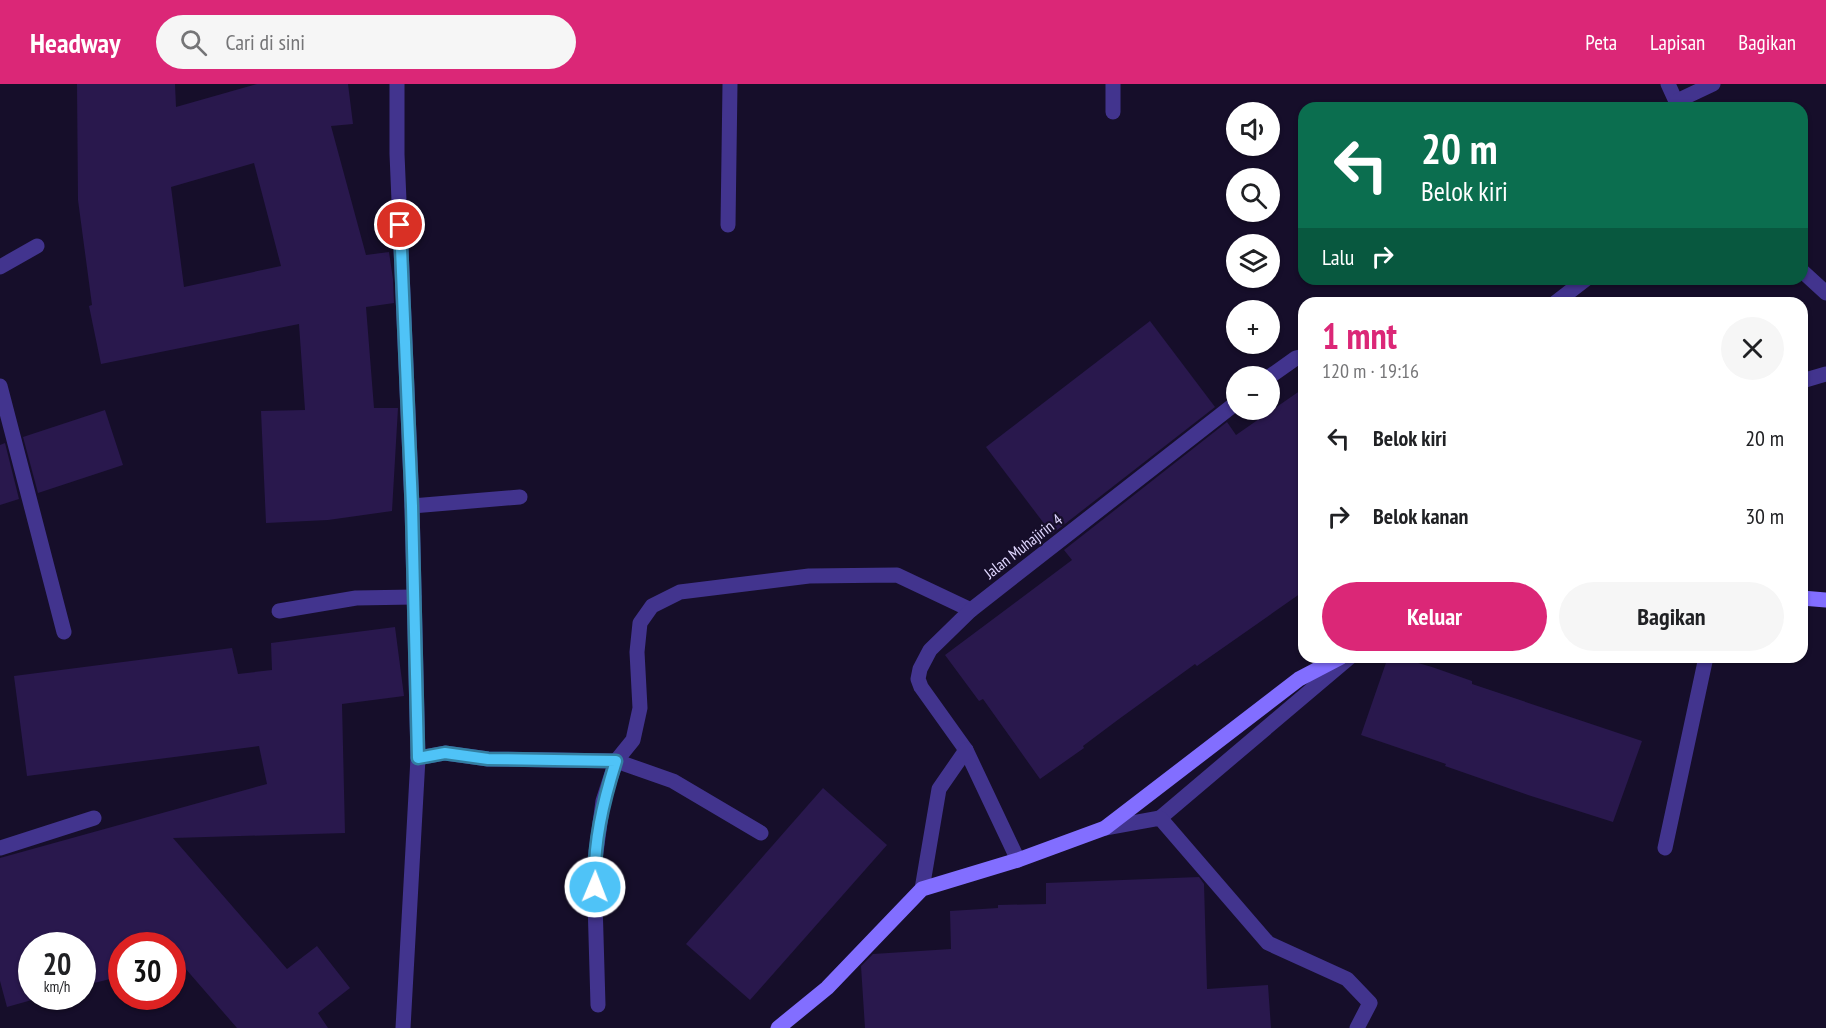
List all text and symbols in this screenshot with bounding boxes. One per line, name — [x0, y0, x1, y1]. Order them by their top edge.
search box — [156, 15, 576, 69]
text: Headway — [30, 24, 120, 61]
icon: search — [177, 26, 210, 59]
text: Cari di sini — [225, 28, 305, 56]
text: Peta — [1585, 29, 1617, 56]
text: Lapisan — [1650, 29, 1705, 56]
text: Bagikan — [1738, 29, 1796, 56]
map controls — [1226, 102, 1280, 420]
button: sound — [1226, 102, 1280, 156]
text: 20 m — [1421, 121, 1498, 176]
icon: left — [1322, 126, 1400, 204]
button: search — [1226, 168, 1280, 222]
text: Belok kiri — [1421, 174, 1508, 208]
pin — [374, 199, 425, 250]
icon: arrive — [383, 208, 416, 241]
button: layers — [1226, 234, 1280, 288]
icon: right — [1366, 240, 1399, 273]
text: Lalu — [1322, 243, 1354, 271]
button: + — [1226, 300, 1280, 354]
text: 1 mnt — [1322, 312, 1397, 359]
button: close — [1721, 317, 1784, 380]
text: 120 m · 19:16 — [1322, 358, 1419, 384]
button: − — [1226, 366, 1280, 420]
icon: left — [1322, 422, 1355, 455]
text: Belok kiri — [1373, 424, 1447, 452]
text: 20 m — [1745, 424, 1784, 452]
icon: right — [1322, 500, 1355, 533]
text: Belok kanan — [1373, 502, 1468, 530]
text: 30 m — [1745, 502, 1784, 530]
street label: Jalan Muhajirin 4 — [979, 509, 1066, 583]
button: Keluar — [1322, 582, 1547, 651]
button: Bagikan — [1559, 582, 1784, 651]
position arrow — [563, 855, 627, 919]
speed limit sign: 30 — [108, 932, 186, 1010]
text: 20 — [43, 944, 71, 983]
text: km/h — [44, 977, 70, 996]

